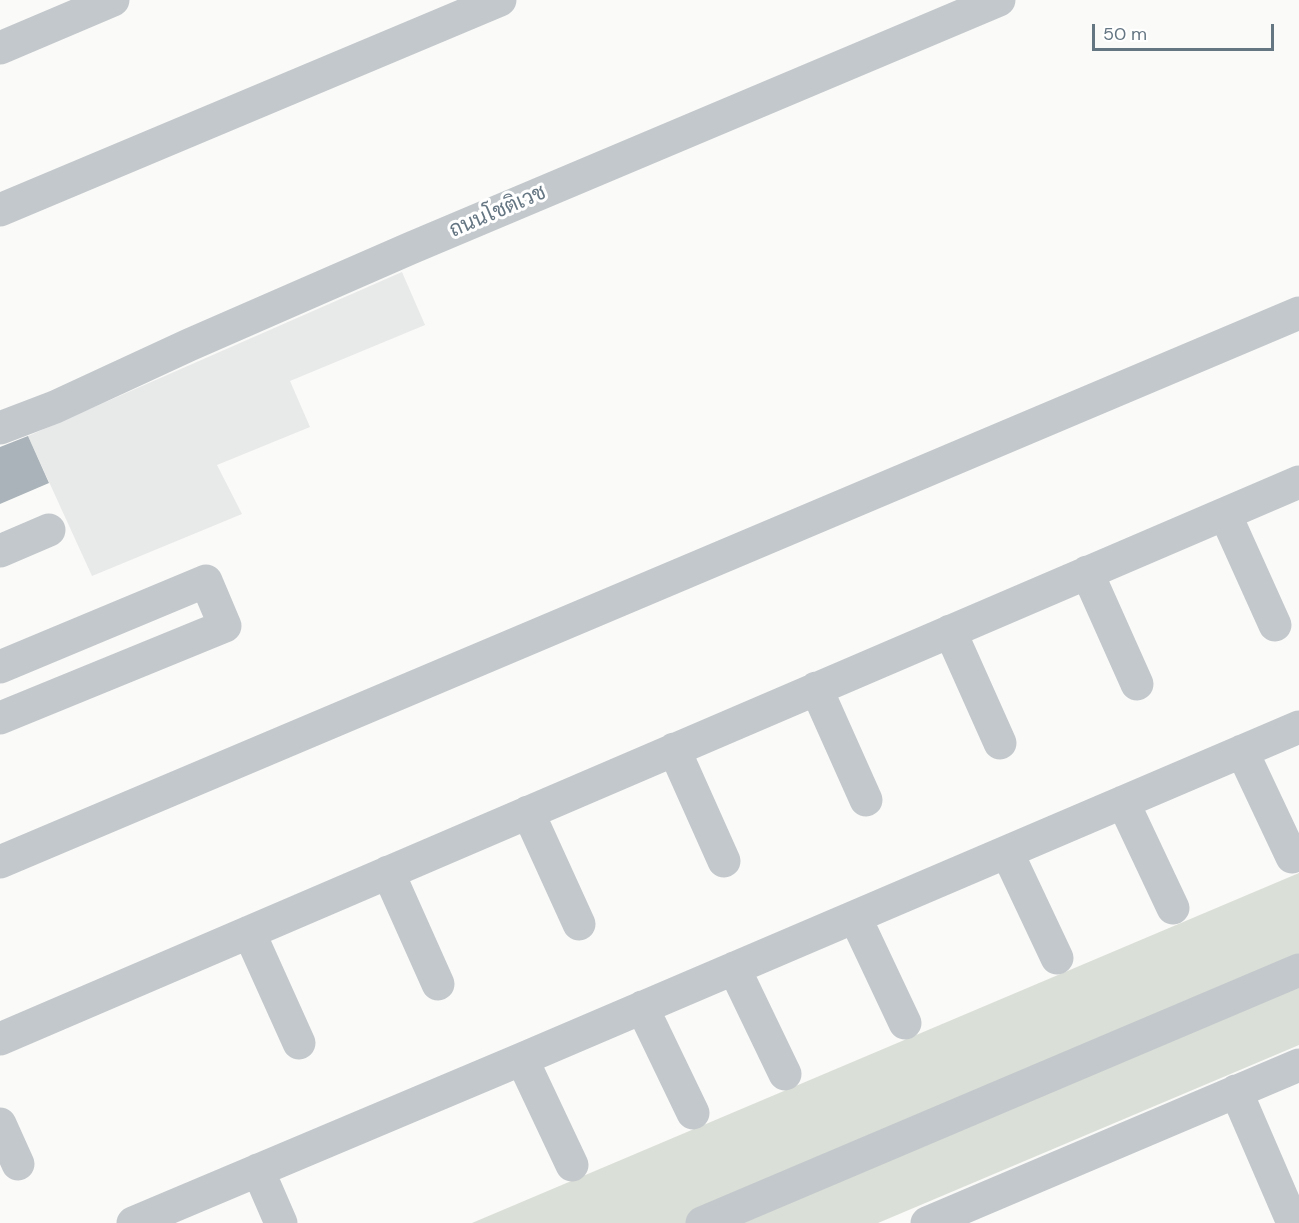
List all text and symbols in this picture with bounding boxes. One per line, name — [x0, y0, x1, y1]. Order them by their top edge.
scale bar — [1095, 12, 1276, 50]
text: 50 m — [1103, 22, 1147, 46]
street label: ถนนโชติเวช — [446, 180, 550, 244]

